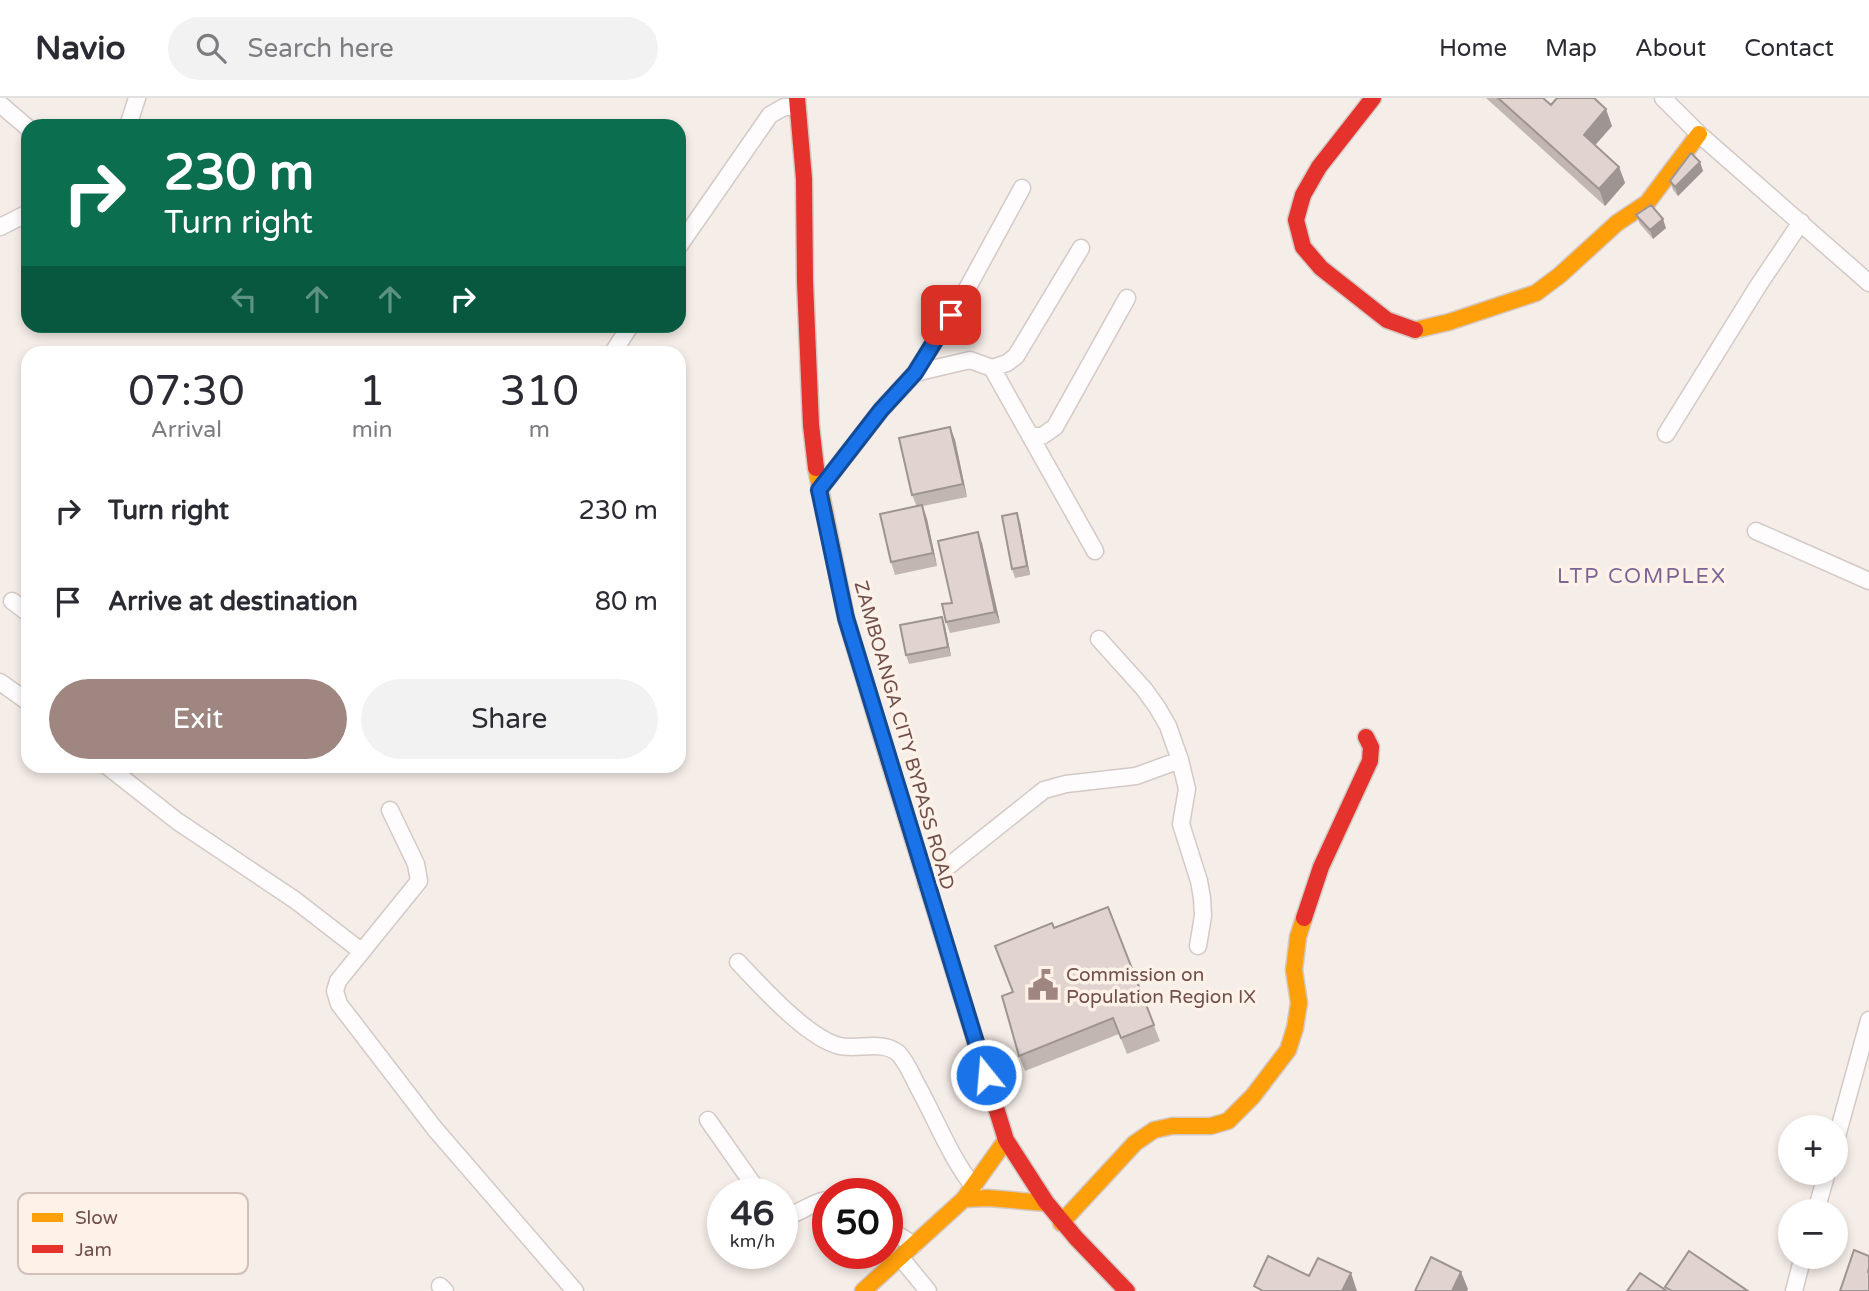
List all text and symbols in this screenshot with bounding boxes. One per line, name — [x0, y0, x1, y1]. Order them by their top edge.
search box — [168, 17, 658, 80]
text: Navio — [35, 29, 126, 68]
icon: search — [192, 29, 230, 67]
text: Search here — [248, 33, 394, 64]
text: Home — [1439, 34, 1507, 63]
text: Map — [1545, 34, 1597, 63]
text: About — [1635, 34, 1706, 63]
text: Contact — [1744, 34, 1834, 63]
text: 230 m — [164, 144, 314, 203]
icon: right — [49, 147, 140, 238]
text: Turn right — [164, 204, 313, 242]
icon: left — [225, 280, 263, 318]
icon: ahead — [298, 280, 336, 318]
icon: ahead — [371, 280, 409, 318]
icon: right — [444, 280, 482, 318]
pin — [921, 285, 981, 345]
icon: arrive — [932, 296, 970, 334]
text: 07:30 — [128, 366, 245, 417]
text: 1 — [359, 366, 385, 417]
text: 310 — [500, 366, 579, 417]
text: Arrival — [151, 416, 222, 444]
text: min — [352, 416, 393, 444]
text: m — [529, 416, 550, 444]
icon: right — [49, 492, 87, 530]
text: Turn right — [108, 495, 229, 526]
text: 230 m — [578, 495, 658, 526]
district label: LTP COMPLEX — [1557, 564, 1727, 589]
street label: ZAMBOANGA CITY BYPASS ROAD — [849, 578, 959, 892]
icon: arrive — [49, 583, 87, 621]
text: Arrive at destination — [108, 586, 358, 617]
text: 80 m — [595, 586, 658, 617]
button: Exit — [49, 679, 347, 759]
button: Share — [361, 679, 658, 759]
place label: Commission on Population Region IX — [1066, 964, 1256, 1008]
public building icon: Commission on Population Region IX — [1026, 968, 1060, 1002]
position arrow — [949, 1038, 1023, 1112]
map controls — [1778, 1115, 1848, 1269]
button: + — [1778, 1115, 1848, 1185]
speed limit sign: 50 — [812, 1178, 903, 1269]
legend — [18, 1193, 248, 1274]
text: 46 — [731, 1193, 774, 1235]
button: − — [1778, 1199, 1848, 1269]
text: Slow — [75, 1207, 118, 1229]
text: km/h — [730, 1230, 775, 1252]
text: Jam — [75, 1239, 112, 1261]

